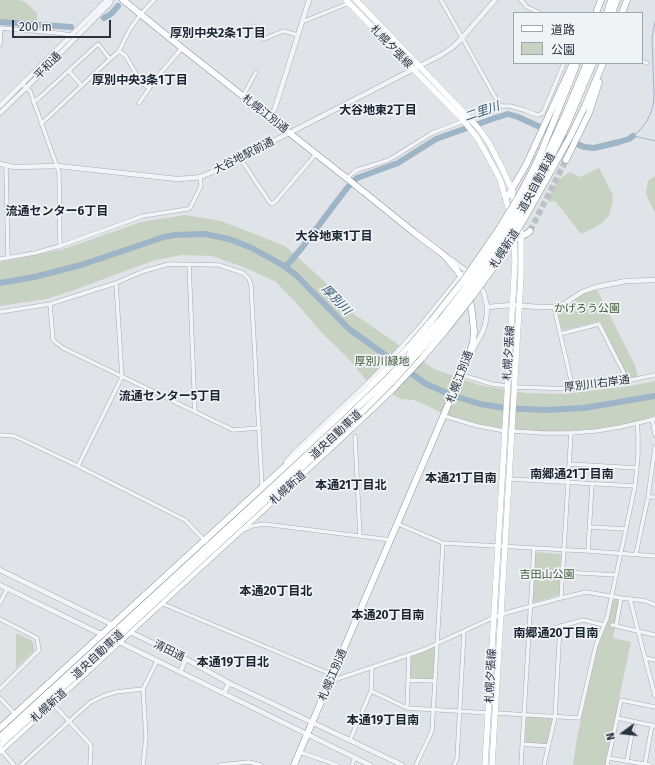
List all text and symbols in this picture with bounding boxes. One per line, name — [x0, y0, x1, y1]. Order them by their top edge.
scale bar — [14, 12, 113, 38]
legend — [513, 12, 643, 64]
text: 200 m — [19, 20, 52, 34]
street label: 札幌夕張線 — [367, 23, 415, 71]
text: 道路 — [551, 23, 575, 37]
district label: 厚別中央2条1丁目 — [170, 27, 266, 41]
text: 公園 — [551, 43, 575, 57]
street label: 平和通 — [32, 50, 64, 82]
district label: 厚別中央3条1丁目 — [92, 74, 188, 88]
street label: 札幌江別通 — [239, 92, 291, 136]
water label: 二里川 — [463, 99, 501, 125]
district label: 大谷地東2丁目 — [339, 104, 417, 118]
street label: 大谷地駅前通 — [212, 135, 276, 177]
street label: 道央自動車道 — [516, 151, 558, 215]
district label: 流通センター6丁目 — [6, 205, 108, 219]
street label: 札幌新道 — [487, 227, 523, 271]
district label: 大谷地東1丁目 — [295, 230, 373, 244]
water label: 厚別川 — [318, 282, 354, 318]
park label: かげろう公園 — [554, 302, 620, 316]
street label: 札幌夕張線 — [500, 325, 518, 381]
street label: 札幌江別通 — [444, 349, 476, 405]
park label: 厚別川緑地 — [355, 355, 409, 369]
street label: 厚別川右岸通 — [563, 373, 631, 395]
district label: 流通センター5丁目 — [119, 390, 221, 404]
street label: 道央自動車道 — [307, 408, 365, 462]
street label: 札幌新道 — [267, 468, 309, 508]
district label: 南郷通21丁目南 — [530, 468, 614, 482]
district label: 本通21丁目南 — [425, 472, 497, 486]
district label: 本通21丁目北 — [315, 479, 387, 493]
park label: 吉田山公園 — [520, 568, 574, 582]
district label: 本通20丁目北 — [239, 585, 313, 599]
district label: 本通20丁目南 — [351, 609, 425, 623]
district label: 南郷通20丁目南 — [513, 627, 599, 641]
street label: 道央自動車道 — [69, 628, 127, 682]
street label: 清田通 — [151, 638, 187, 664]
street label: 札幌江別通 — [316, 647, 350, 703]
street label: 札幌夕張線 — [483, 648, 499, 704]
district label: 本通19丁目北 — [197, 656, 269, 670]
street label: 札幌新道 — [28, 686, 70, 726]
north arrow — [603, 713, 643, 753]
district label: 本通19丁目南 — [347, 714, 419, 728]
text: N — [604, 731, 618, 741]

